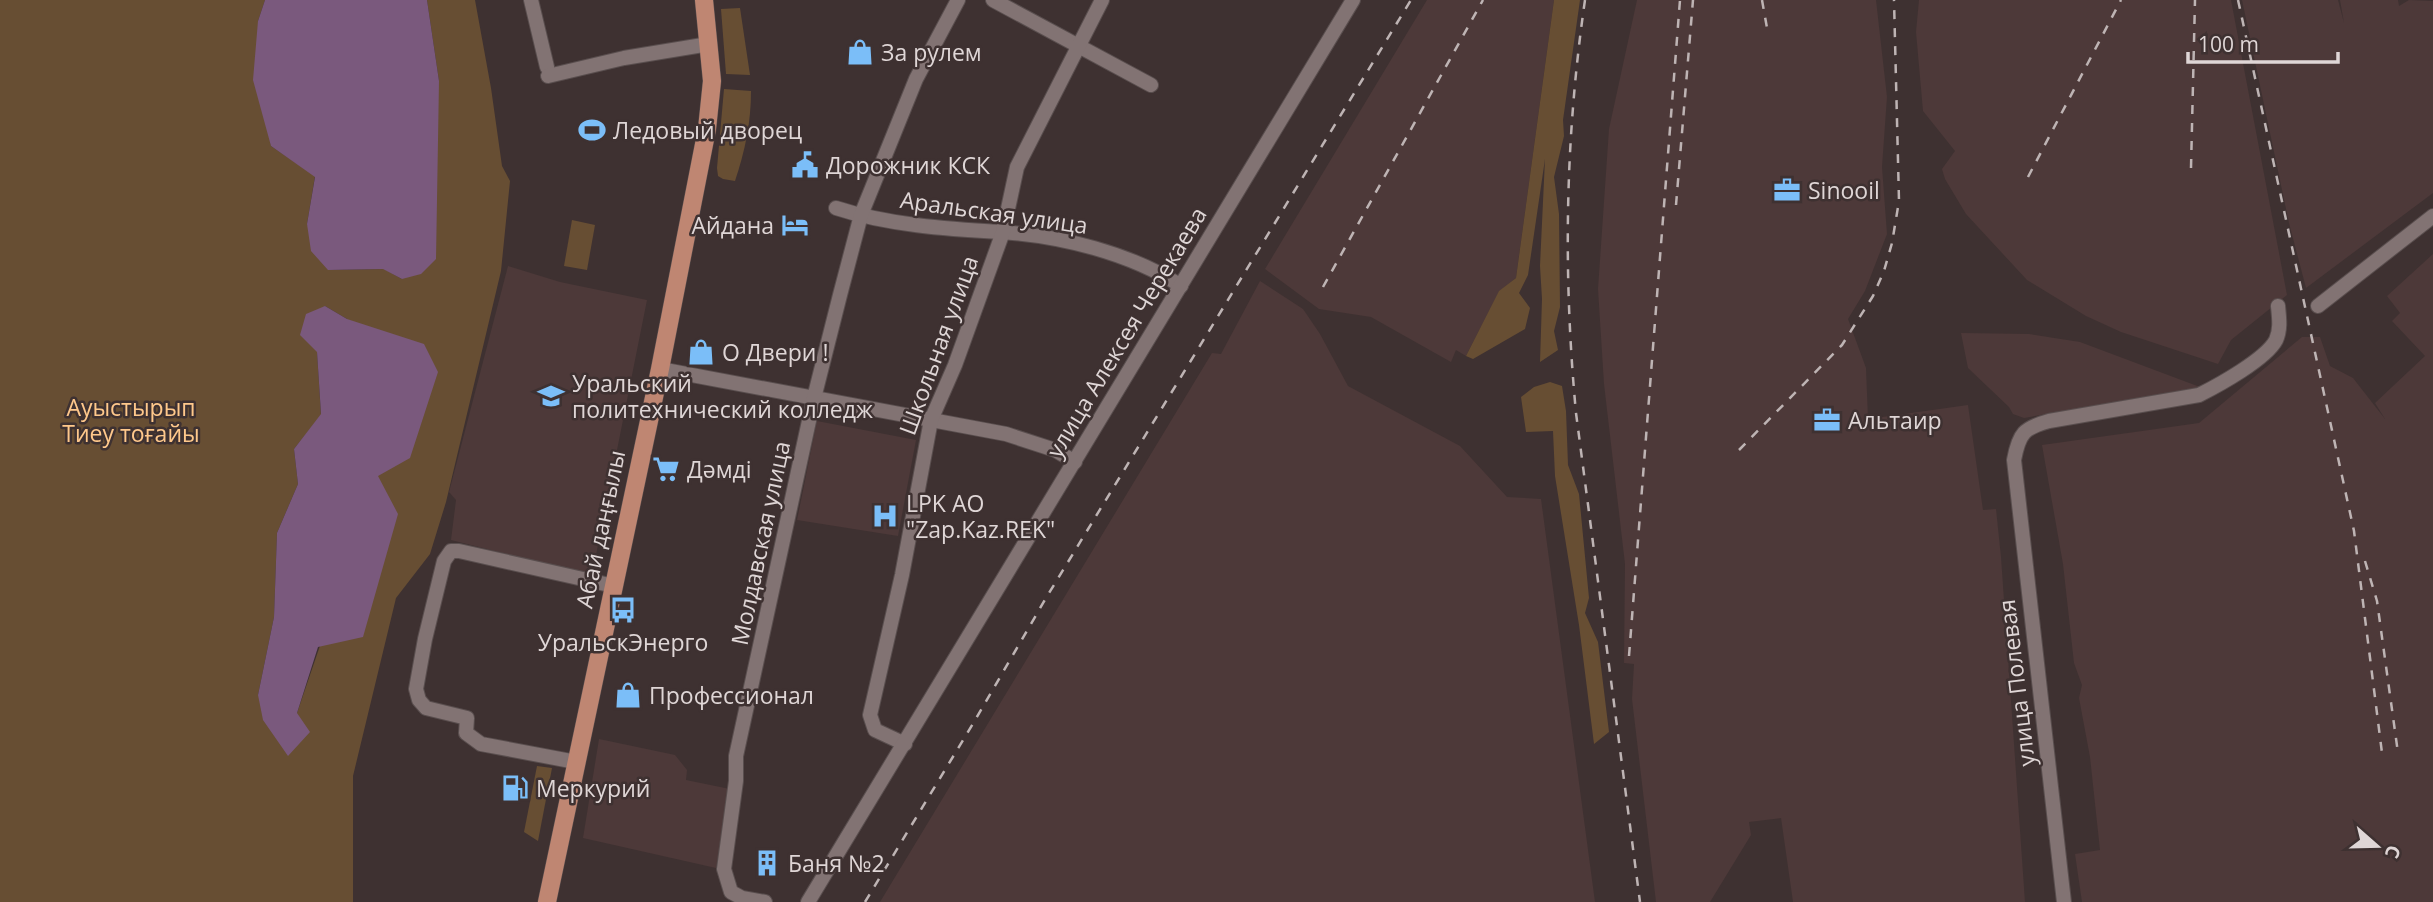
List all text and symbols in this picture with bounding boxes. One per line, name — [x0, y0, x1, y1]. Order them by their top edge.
scale bar — [2188, 21, 2338, 65]
text: 100 m — [2198, 30, 2259, 58]
place label: За рулем — [881, 36, 982, 68]
shop icon: За рулем — [845, 37, 875, 67]
place label: Ледовый дворец — [613, 114, 802, 146]
sports icon: Ледовый дворец — [577, 115, 607, 145]
place label: Дорожник КСК — [826, 149, 991, 181]
public building icon: Дорожник КСК — [790, 150, 820, 180]
place label: Sinooil — [1808, 174, 1880, 206]
office icon: Sinooil — [1772, 175, 1802, 205]
street label: Аральская улица — [898, 183, 1090, 241]
street label: улица Алексея Черекаева — [1038, 201, 1214, 463]
place label: Айдана — [692, 209, 774, 241]
hotel icon: Айдана — [780, 210, 810, 240]
street label: Школьная улица — [891, 251, 985, 439]
place label: О Двери ! — [722, 336, 828, 368]
shop icon: О Двери ! — [686, 337, 716, 367]
place label: Уральский политехнический колледж — [572, 367, 873, 425]
school or university icon: Уральский политехнический колледж — [536, 381, 566, 411]
park label: Ауыстырып Тиеу тоғайы — [62, 391, 200, 449]
place label: Альтаир — [1848, 404, 1942, 436]
office icon: Альтаир — [1812, 405, 1842, 435]
street label: Молдавская улица — [723, 438, 797, 648]
street label: Абай даңғылы — [568, 447, 632, 611]
place label: Дəмді — [687, 453, 752, 485]
supermarket icon: Дəмді — [651, 454, 681, 484]
place label: LPK AO "Zap.Kaz.REK" — [906, 487, 1055, 545]
hospital icon: LPK AO "Zap.Kaz.REK" — [870, 501, 900, 531]
bus stop icon: УральскЭнерго — [608, 595, 638, 625]
street label: улица Полевая — [1990, 598, 2042, 768]
place label: УральскЭнерго — [538, 626, 708, 658]
place label: Профессионал — [649, 679, 814, 711]
shop icon: Профессионал — [613, 680, 643, 710]
place label: Меркурий — [536, 772, 650, 804]
fuel station icon: Меркурий — [500, 773, 530, 803]
north arrow — [2342, 811, 2412, 881]
text: С — [2379, 842, 2407, 862]
place label: Баня №2 — [788, 847, 885, 879]
building icon: Баня №2 — [752, 848, 782, 878]

